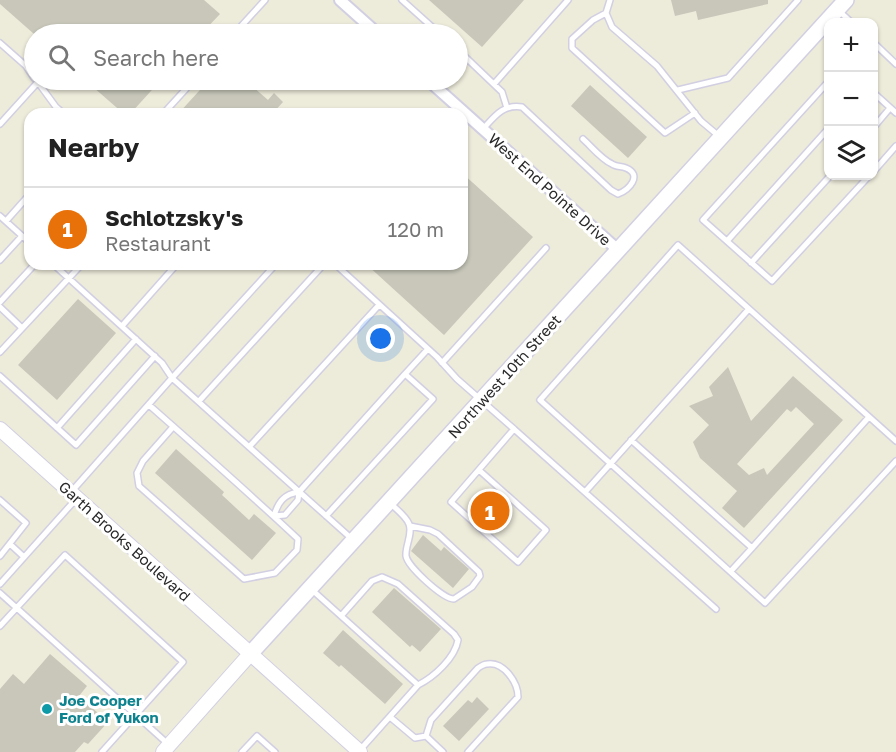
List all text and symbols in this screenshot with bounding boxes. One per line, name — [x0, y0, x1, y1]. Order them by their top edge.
map controls — [824, 18, 878, 180]
button: + — [824, 18, 878, 72]
search box — [24, 24, 468, 90]
icon: search — [45, 41, 78, 74]
text: Search here — [93, 44, 219, 71]
button: − — [824, 72, 878, 126]
button: layers — [824, 126, 878, 180]
street label: West End Pointe Drive — [485, 129, 615, 249]
text: Nearby — [48, 132, 139, 163]
text: Schlotzsky's — [105, 204, 243, 231]
text: 1 — [62, 217, 73, 241]
text: 120 m — [388, 217, 444, 241]
text: Restaurant — [105, 231, 211, 255]
street label: Northwest 10th Street — [444, 311, 564, 441]
your location — [366, 324, 395, 353]
street label: Garth Brooks Boulevard — [56, 477, 194, 605]
pin: 1 — [470, 488, 510, 534]
place label: Joe Cooper Ford of Yukon — [59, 691, 159, 726]
marker: Joe Cooper Ford of Yukon — [40, 702, 54, 716]

